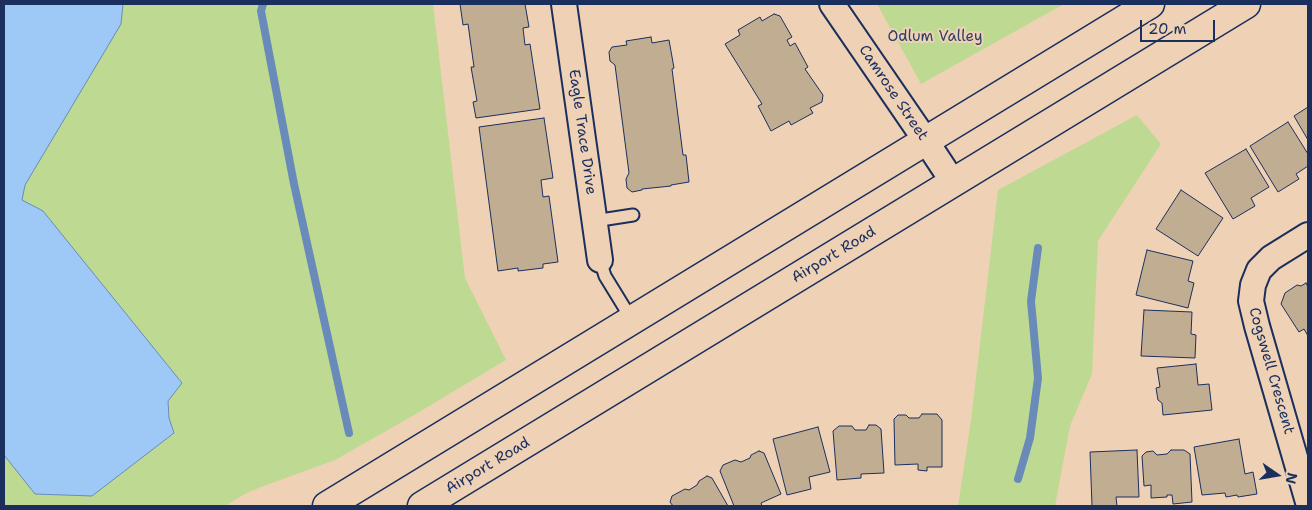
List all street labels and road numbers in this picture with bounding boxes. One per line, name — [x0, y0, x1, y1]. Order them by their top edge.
street label: Camrose Street — [854, 42, 932, 144]
street label: Eagle Trace Drive — [564, 68, 600, 196]
street label: Airport Road — [789, 223, 879, 287]
street label: Cogswell Crescent — [1244, 305, 1298, 437]
street label: Airport Road — [443, 434, 533, 498]

